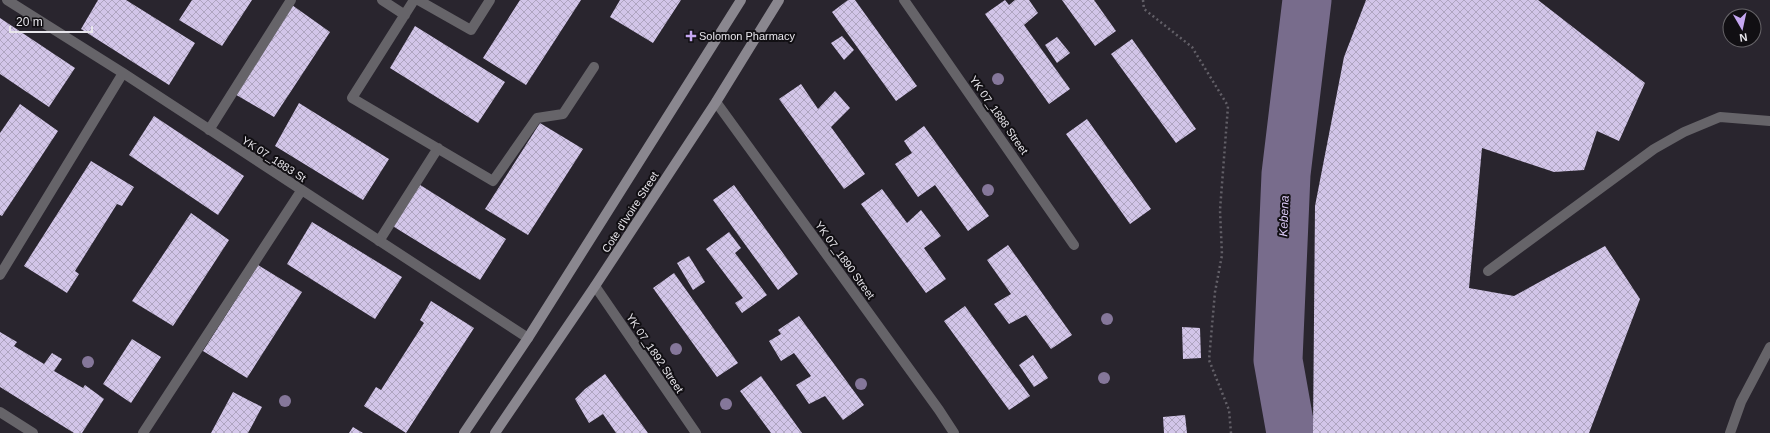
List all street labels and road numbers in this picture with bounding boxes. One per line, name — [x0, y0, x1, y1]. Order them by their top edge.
street label: YK 07_1888 Street — [967, 73, 1031, 157]
street label: YK 07_1883 St — [240, 134, 308, 184]
street label: Cote d'Ivoire Street — [599, 169, 661, 255]
street label: YK 07_1890 Street — [813, 219, 877, 301]
street label: YK 07_1892 Street — [624, 311, 686, 395]

